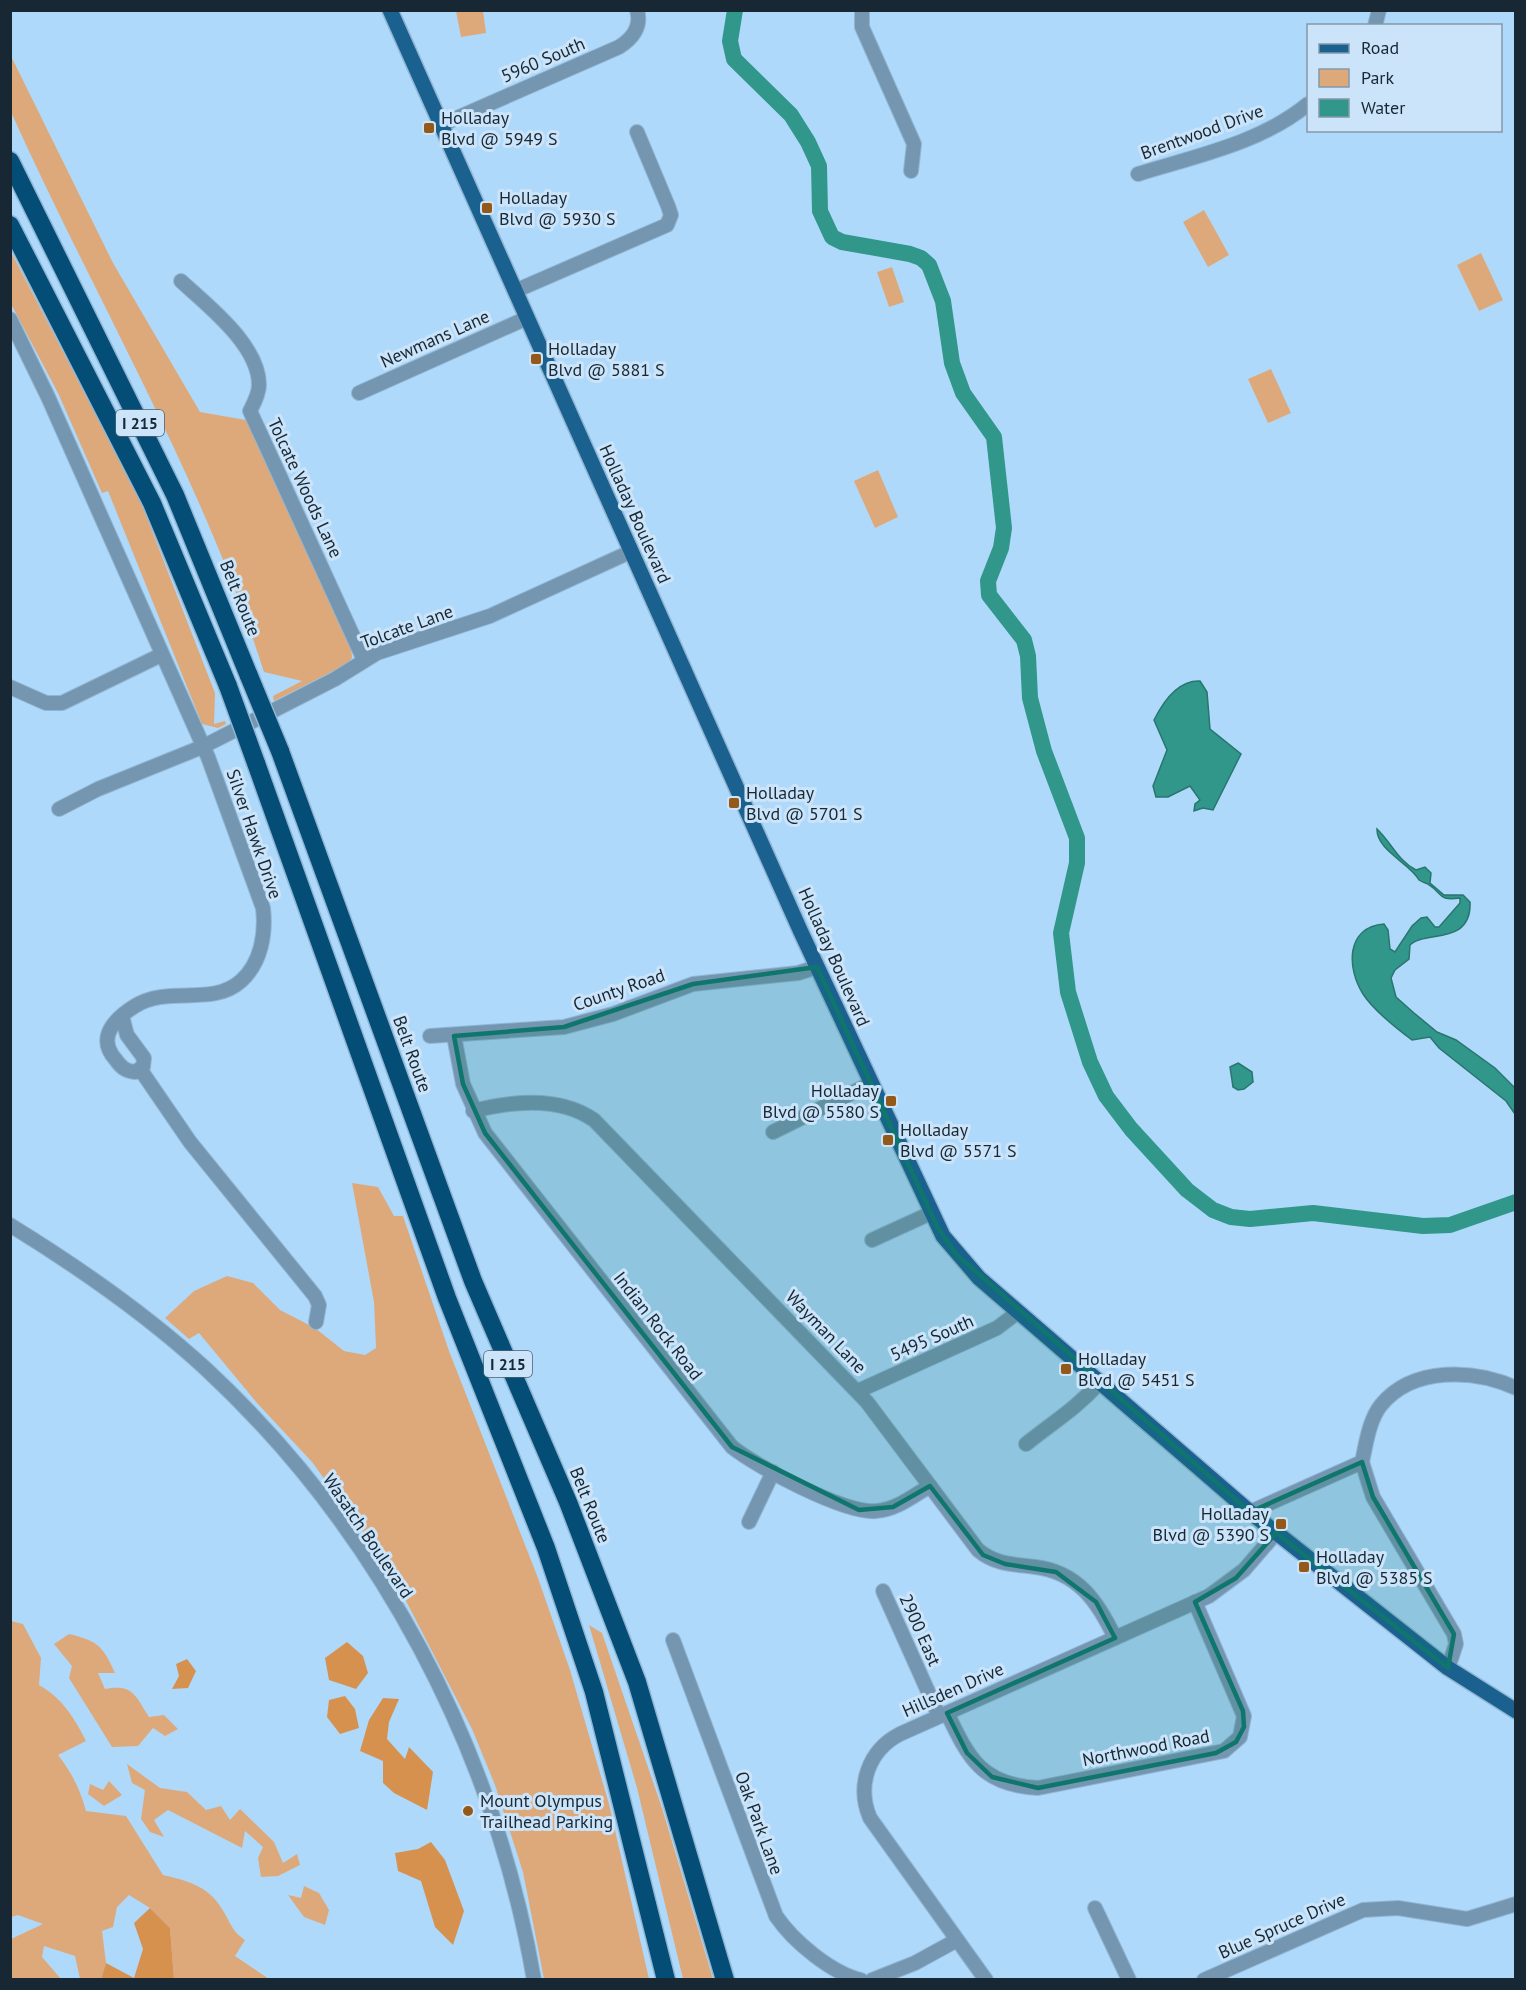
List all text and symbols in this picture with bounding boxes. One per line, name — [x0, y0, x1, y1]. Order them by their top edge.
legend — [1307, 24, 1502, 132]
street label: 5960 South — [497, 32, 588, 87]
text: Road — [1361, 36, 1399, 59]
text: Park — [1361, 66, 1394, 89]
text: Water — [1361, 96, 1405, 119]
street label: Brentwood Drive — [1137, 99, 1266, 164]
place label: Holladay Blvd @ 5949 S — [441, 106, 558, 150]
marker: Holladay Blvd @ 5949 S — [422, 121, 436, 135]
place label: Holladay Blvd @ 5930 S — [499, 186, 616, 230]
marker: Holladay Blvd @ 5930 S — [480, 201, 494, 215]
street label: Newmans Lane — [377, 304, 493, 373]
place label: Holladay Blvd @ 5881 S — [548, 337, 665, 381]
marker: Holladay Blvd @ 5881 S — [529, 352, 543, 366]
road number: I 215 — [116, 410, 164, 436]
street label: Tolcate Woods Lane — [263, 414, 348, 561]
street label: Holladay Boulevard — [595, 441, 676, 587]
street label: Belt Route — [215, 556, 266, 639]
street label: Tolcate Lane — [358, 599, 456, 654]
street label: Silver Hawk Drive — [222, 766, 287, 902]
place label: Holladay Blvd @ 5701 S — [746, 781, 863, 825]
marker: Holladay Blvd @ 5701 S — [727, 796, 741, 810]
street label: Holladay Boulevard — [794, 884, 875, 1030]
street label: County Road — [570, 963, 668, 1016]
street label: Belt Route — [388, 1012, 437, 1095]
place label: Holladay Blvd @ 5580 S — [763, 1079, 880, 1123]
marker: Holladay Blvd @ 5580 S — [884, 1094, 898, 1108]
place label: Holladay Blvd @ 5571 S — [900, 1118, 1017, 1162]
marker: Holladay Blvd @ 5571 S — [881, 1133, 895, 1147]
street label: Indian Rock Road — [609, 1267, 708, 1385]
street label: Wayman Lane — [781, 1285, 872, 1378]
street label: 5495 South — [887, 1309, 977, 1366]
place label: Holladay Blvd @ 5451 S — [1078, 1347, 1195, 1391]
road number: I 215 — [484, 1351, 532, 1377]
marker: Holladay Blvd @ 5451 S — [1059, 1362, 1073, 1376]
street label: Belt Route — [565, 1463, 616, 1546]
street label: Wasatch Boulevard — [318, 1469, 419, 1602]
place label: Holladay Blvd @ 5390 S — [1153, 1502, 1270, 1546]
marker: Holladay Blvd @ 5390 S — [1274, 1517, 1288, 1531]
place label: Holladay Blvd @ 5385 S — [1316, 1545, 1433, 1589]
marker: Holladay Blvd @ 5385 S — [1297, 1560, 1311, 1574]
street label: 2900 East — [894, 1590, 946, 1669]
street label: Hillsden Drive — [898, 1657, 1007, 1722]
street label: Northwood Road — [1080, 1724, 1212, 1771]
street label: Oak Park Lane — [730, 1768, 789, 1878]
place label: Mount Olympus Trailhead Parking — [480, 1789, 613, 1833]
marker: Mount Olympus Trailhead Parking — [461, 1804, 475, 1818]
street label: Blue Spruce Drive — [1215, 1887, 1349, 1964]

